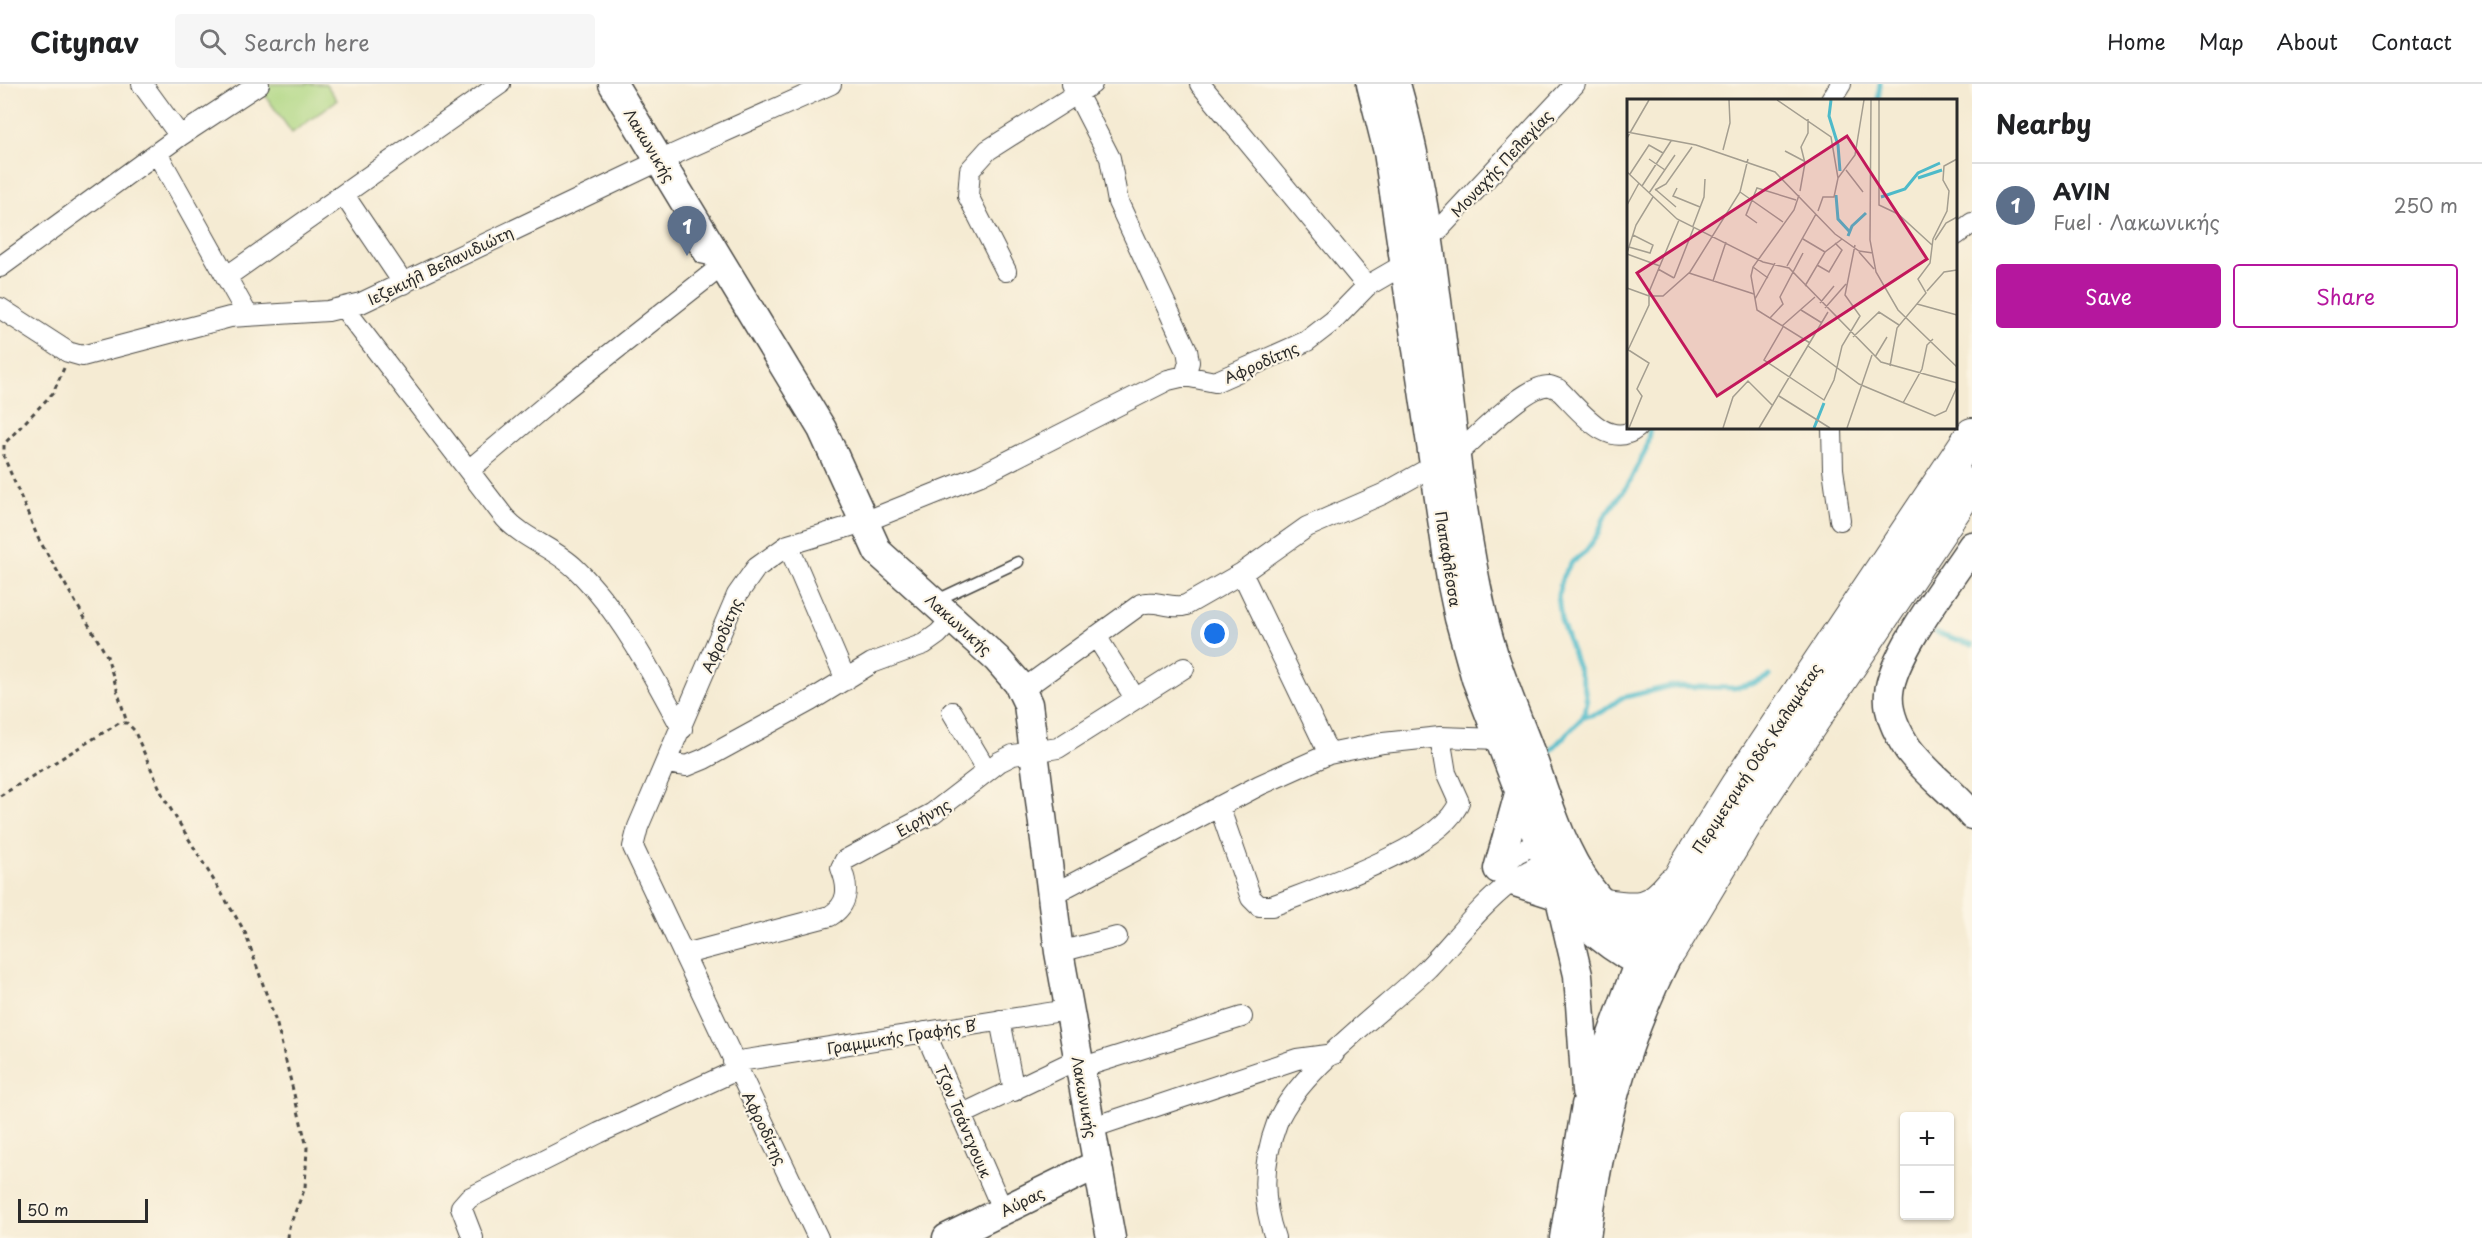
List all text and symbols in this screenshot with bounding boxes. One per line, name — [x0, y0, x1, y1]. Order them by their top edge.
search box — [175, 14, 595, 68]
text: Citynav — [30, 20, 139, 63]
icon: search — [196, 25, 229, 58]
text: Search here — [244, 25, 370, 58]
text: Home — [2107, 25, 2166, 57]
text: Map — [2199, 25, 2244, 57]
text: About — [2277, 25, 2338, 57]
text: Contact — [2371, 25, 2452, 57]
inset map — [1627, 99, 1957, 429]
street label: Λακωνικής — [619, 104, 681, 187]
street label: Μοναχής Πελαγίας — [1445, 104, 1557, 222]
text: Nearby — [1996, 104, 2091, 143]
text: AVIN — [2053, 174, 2110, 207]
text: 1 — [2011, 190, 2020, 220]
text: 250 m — [2394, 190, 2458, 220]
pin: 1 — [668, 206, 706, 256]
text: Fuel · Λακωνικής — [2053, 207, 2220, 237]
street label: Ιεζεκιήλ Βελανιδιώτη — [363, 220, 517, 310]
button: Save — [1996, 264, 2221, 328]
button: Share — [2233, 264, 2458, 328]
street label: Αφροδίτης — [1220, 335, 1302, 389]
street label: Παπαφλέσσα — [1430, 510, 1468, 609]
street label: Λακωνικής — [921, 588, 998, 660]
street label: Αφροδίτης — [695, 594, 747, 676]
your location — [1200, 619, 1229, 648]
street label: Περιμετρική Οδός Καλαμάτας — [1686, 658, 1826, 858]
street label: Ειρήνης — [892, 792, 955, 842]
street label: Γραμμικής Γραφής Β΄ — [825, 1013, 978, 1059]
street label: Λακωνικής — [1066, 1054, 1104, 1140]
street label: Τζον Τσάντγουικ — [930, 1061, 998, 1182]
street label: Αφροδίτης — [737, 1087, 793, 1169]
map controls — [1900, 1112, 1954, 1220]
button: + — [1900, 1112, 1954, 1166]
button: − — [1900, 1166, 1954, 1220]
street label: Αύρας — [996, 1180, 1048, 1221]
scale bar — [18, 1196, 148, 1224]
text: 50 m — [27, 1197, 68, 1221]

